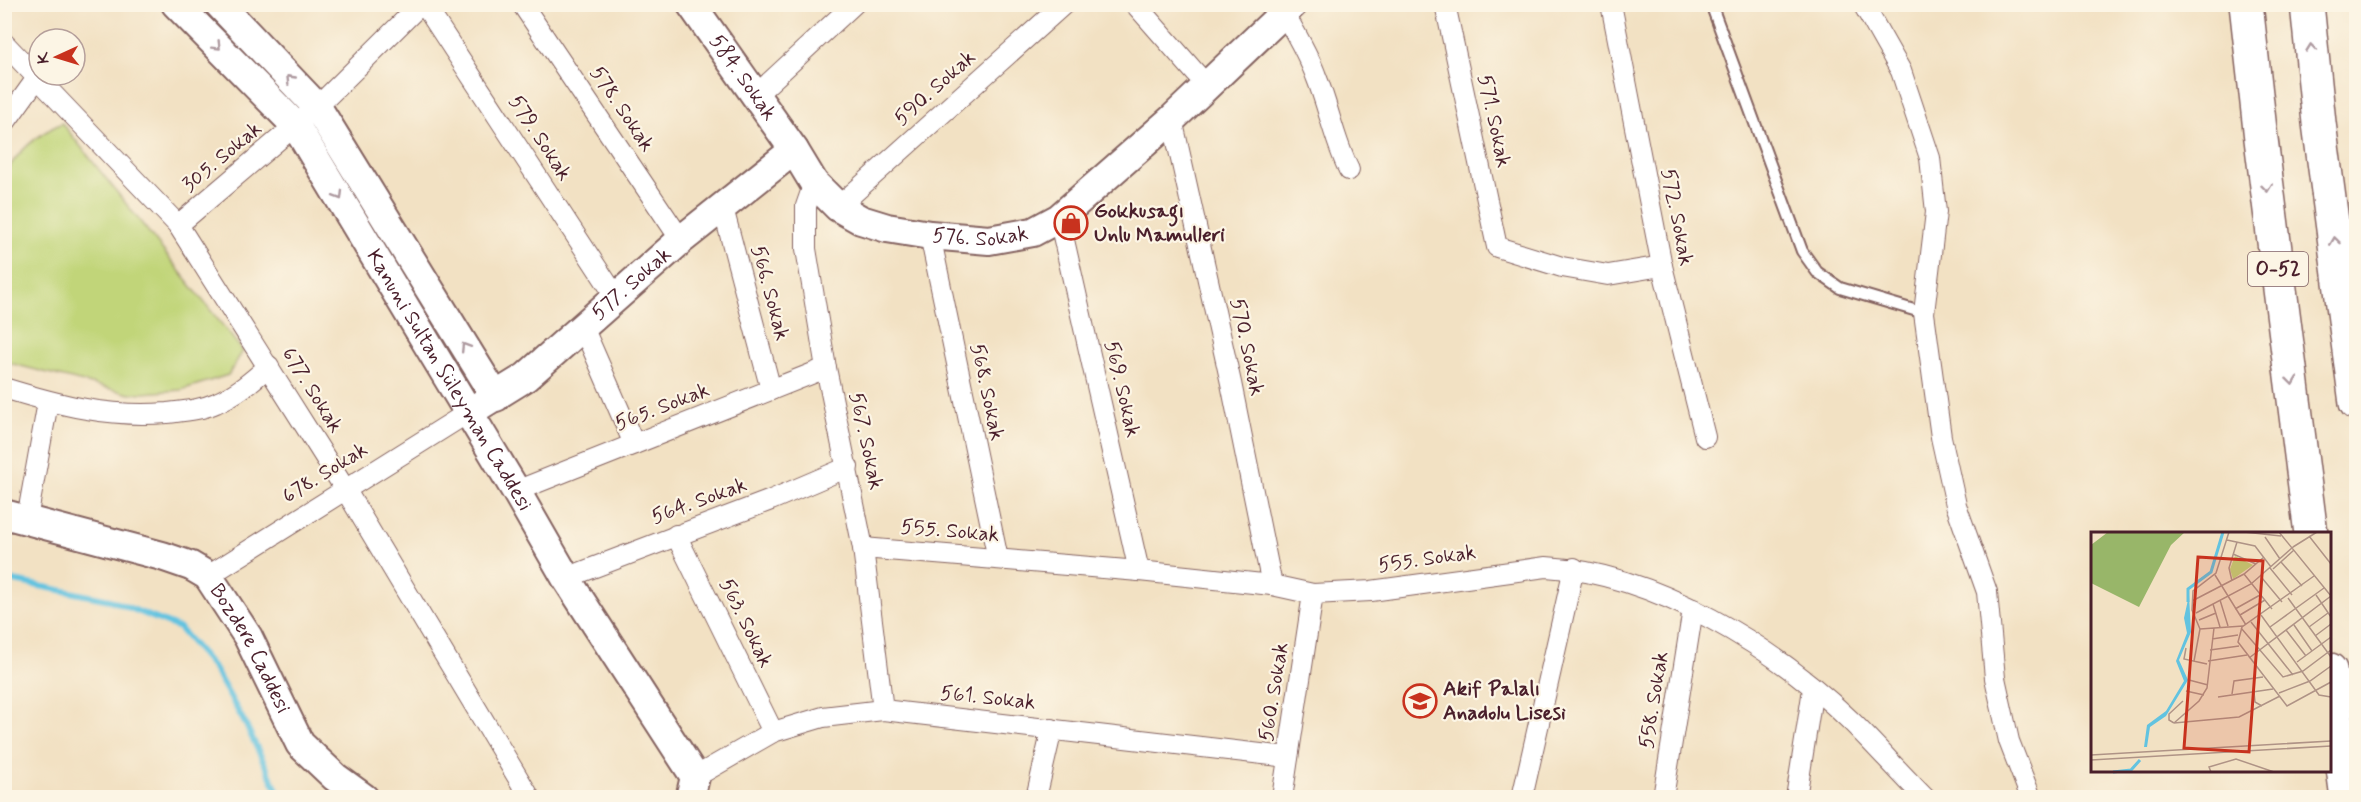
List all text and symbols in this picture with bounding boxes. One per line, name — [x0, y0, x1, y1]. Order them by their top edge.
north arrow — [27, 27, 87, 87]
street label: 584. Sokak — [703, 29, 783, 126]
one-way arrow — [210, 39, 221, 49]
one-way arrow — [2305, 43, 2318, 52]
street label: 590. Sokak — [888, 44, 982, 132]
text: K — [33, 51, 54, 64]
street label: 578. Sokak — [583, 61, 661, 157]
street label: 571. Sokak — [1470, 72, 1518, 170]
one-way arrow — [287, 75, 298, 86]
street label: 579. Sokak — [502, 90, 578, 186]
street label: 305. Sokak — [176, 115, 268, 199]
street label: 572. Sokak — [1654, 166, 1700, 268]
one-way arrow — [2261, 183, 2273, 192]
one-way arrow — [332, 190, 343, 200]
place label: Gokkusagı Unlu Mamulleri — [1094, 197, 1225, 249]
shop icon: Gokkusagı Unlu Mamulleri — [1053, 205, 1089, 241]
street label: 576. Sokak — [931, 219, 1030, 254]
one-way arrow — [2329, 237, 2342, 246]
street label: 577. Sokak — [585, 241, 678, 327]
street label: 566. Sokak — [744, 242, 796, 344]
street label: Kanuni Sultan Süleyman Caddesi — [360, 244, 539, 516]
road number: O-52 — [2248, 252, 2308, 286]
street label: 570. Sokak — [1223, 296, 1271, 398]
street label: 569. Sokak — [1097, 338, 1147, 440]
street label: 568. Sokak — [963, 341, 1011, 443]
street label: 677. Sokak — [275, 342, 349, 438]
one-way arrow — [461, 343, 473, 353]
street label: 565. Sokak — [611, 376, 713, 438]
one-way arrow — [2285, 377, 2298, 386]
street label: 567. Sokak — [842, 390, 890, 492]
street label: 678. Sokak — [277, 436, 373, 510]
street label: 564. Sokak — [647, 471, 751, 531]
street label: 555. Sokak — [900, 513, 1000, 549]
inset map — [2091, 532, 2331, 772]
street label: 555. Sokak — [1376, 538, 1478, 580]
street label: 563. Sokak — [712, 574, 780, 672]
street label: Bozdere Caddesi — [203, 578, 297, 718]
street label: 560. Sokak — [1252, 640, 1296, 744]
street label: 558. Sokak — [1632, 649, 1676, 751]
place label: Akif Palalı Anadolu Lisesi — [1443, 675, 1566, 727]
street label: 561. Sokak — [939, 679, 1037, 717]
school or university icon: Akif Palalı Anadolu Lisesi — [1402, 683, 1438, 719]

